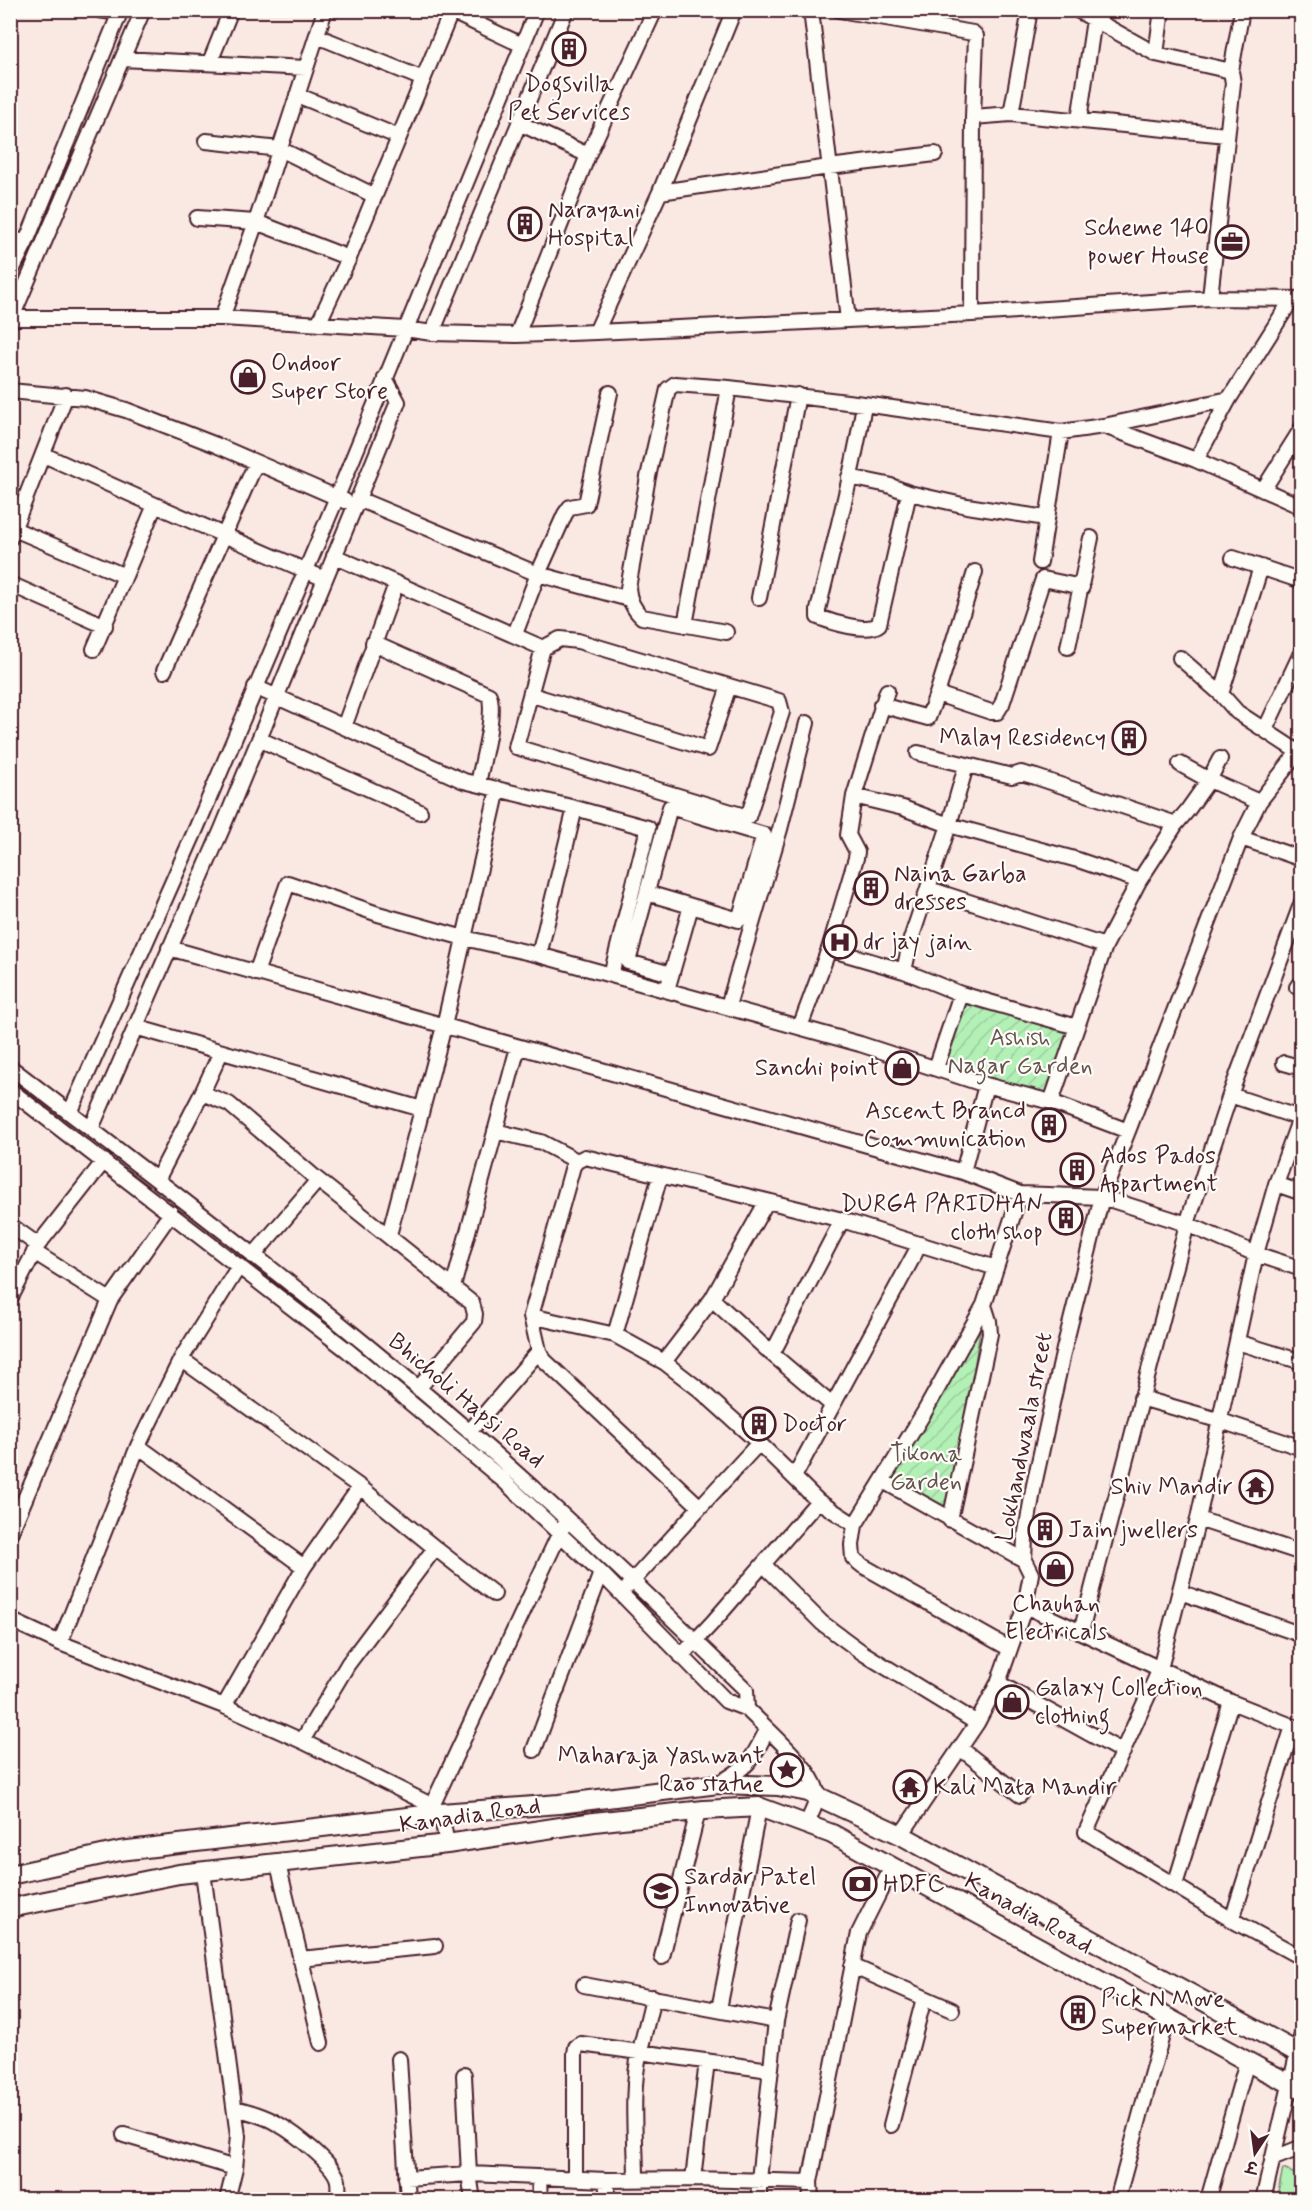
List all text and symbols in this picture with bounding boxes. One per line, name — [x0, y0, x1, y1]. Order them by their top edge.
building icon: Dogsvilla Pet Services — [551, 31, 587, 67]
place label: Dogsvilla Pet Services — [508, 69, 631, 128]
place label: Narayani Hospital — [548, 195, 640, 254]
building icon: Narayani Hospital — [507, 206, 543, 242]
place label: Scheme 140 power House — [1084, 213, 1209, 272]
office icon: Scheme 140 power House — [1214, 224, 1250, 260]
place label: Ondoor Super Store — [271, 348, 388, 407]
shop icon: Ondoor Super Store — [230, 359, 266, 395]
building icon: Malay Residency — [1111, 720, 1147, 756]
place label: Malay Residency — [939, 723, 1106, 754]
place label: Naina Garba dresses — [894, 859, 1027, 918]
building icon: Naina Garba dresses — [853, 870, 889, 906]
hospital icon: dr jay jain — [822, 924, 858, 960]
place label: dr jay jain — [863, 927, 972, 958]
park label: Ashish Nagar Garden — [947, 1023, 1093, 1085]
shop icon: Sanchi point — [884, 1050, 920, 1086]
place label: Sanchi point — [755, 1053, 879, 1084]
place label: Ascent Brancd Communication — [864, 1096, 1026, 1155]
building icon: Ascent Brancd Communication — [1031, 1107, 1067, 1143]
place label: Ados Pados Appartment — [1100, 1141, 1218, 1203]
building icon: Ados Pados Appartment — [1059, 1152, 1095, 1188]
place label: DURGA PARIDHAN cloth shop — [841, 1189, 1043, 1248]
building icon: DURGA PARIDHAN cloth shop — [1048, 1200, 1084, 1236]
street label: Bhicholi Hapsi Road — [381, 1326, 551, 1476]
street label: Lokhandwaala street — [989, 1330, 1061, 1544]
building icon: Doctor — [741, 1406, 777, 1442]
place label: Doctor — [782, 1409, 847, 1440]
park label: Tikona Garden — [890, 1439, 962, 1498]
temple icon: Shiv Mandir — [1238, 1469, 1274, 1505]
place label: Shiv Mandir — [1110, 1472, 1233, 1503]
building icon: Jain jwellers — [1027, 1512, 1063, 1548]
place label: Jain jwellers — [1068, 1515, 1198, 1546]
shop icon: Chauhan Electricals — [1038, 1551, 1074, 1587]
place label: Chauhan Electricals — [1005, 1589, 1108, 1648]
place label: Galaxy Collection clothing — [1035, 1673, 1203, 1735]
shop icon: Galaxy Collection clothing — [994, 1684, 1030, 1720]
place label: Maharaja Yashwant Rao statue — [558, 1741, 764, 1800]
place icon: Maharaja Yashwant Rao statue — [769, 1752, 805, 1788]
temple icon: Kali Mata Mandir — [892, 1769, 928, 1805]
place label: Kali Mata Mandir — [933, 1772, 1117, 1803]
street label: Kanadia Road — [398, 1791, 542, 1841]
place label: Sardar Patel Innovative — [684, 1862, 816, 1921]
bank icon: HDFC — [842, 1866, 878, 1902]
street label: Kanadia Road — [958, 1866, 1098, 1962]
place label: HDFC — [883, 1869, 945, 1900]
school or university icon: Sardar Patel Innovative — [643, 1873, 679, 1909]
place label: Pick N Move Supermarket — [1101, 1984, 1238, 2043]
building icon: Pick N Move Supermarket — [1060, 1995, 1096, 2031]
north arrow — [1225, 2123, 1285, 2183]
text: उ — [1243, 2154, 1261, 2178]

